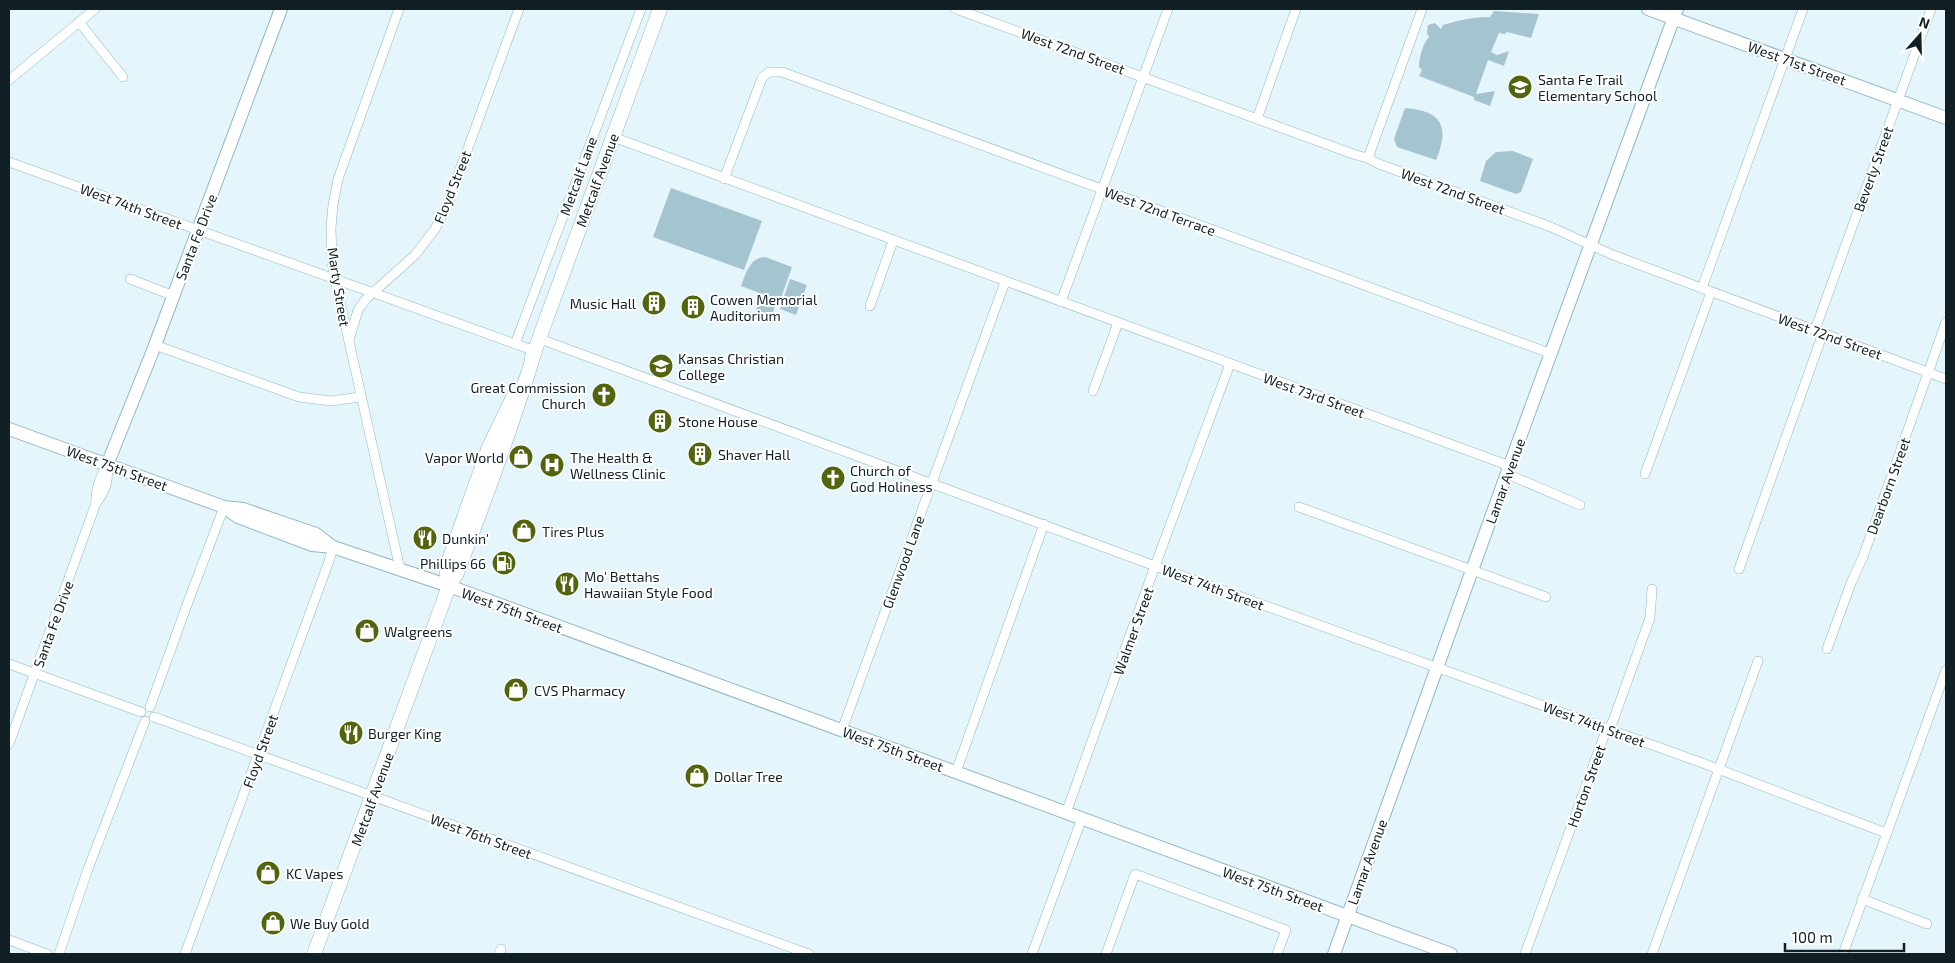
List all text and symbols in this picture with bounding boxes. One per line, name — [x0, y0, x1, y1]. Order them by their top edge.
north arrow — [1895, 10, 1945, 60]
text: N — [1917, 13, 1932, 32]
street label: West 72nd Street — [1019, 24, 1127, 78]
street label: West 71st Street — [1746, 37, 1848, 89]
place label: Santa Fe Trail Elementary School — [1538, 71, 1658, 104]
school or university icon: Santa Fe Trail Elementary School — [1507, 74, 1533, 100]
street label: Beverly Street — [1850, 124, 1896, 214]
street label: Metcalf Avenue — [572, 131, 622, 229]
street label: Metcalf Lane — [556, 134, 600, 218]
street label: Floyd Street — [430, 148, 474, 226]
street label: West 72nd Street — [1399, 164, 1507, 218]
street label: West 74th Street — [78, 180, 184, 232]
street label: West 72nd Terrace — [1102, 183, 1218, 239]
street label: Santa Fe Drive — [172, 191, 220, 283]
street label: Marty Street — [324, 246, 354, 328]
building icon: Music Hall — [641, 290, 667, 316]
place label: Cowen Memorial Auditorium — [710, 291, 818, 324]
building icon: Cowen Memorial Auditorium — [680, 294, 706, 320]
place label: Music Hall — [570, 295, 637, 312]
street label: West 72nd Street — [1776, 309, 1884, 363]
place label: Kansas Christian College — [678, 350, 784, 383]
school or university icon: Kansas Christian College — [648, 353, 674, 379]
street label: West 73rd Street — [1261, 369, 1367, 421]
place label: Great Commission Church — [470, 379, 586, 412]
church icon: Great Commission Church — [591, 382, 617, 408]
building icon: Stone House — [647, 408, 673, 434]
place label: Stone House — [678, 413, 758, 430]
street label: Dearborn Street — [1863, 435, 1913, 537]
street label: Lamar Avenue — [1482, 436, 1528, 526]
building icon: Shaver Hall — [687, 441, 713, 467]
street label: West 75th Street — [64, 442, 170, 494]
shop icon: Vapor World — [508, 444, 534, 470]
place label: Shaver Hall — [718, 446, 791, 463]
place label: Vapor World — [425, 449, 504, 466]
place label: The Health & Wellness Clinic — [570, 449, 666, 482]
hospital icon: The Health & Wellness Clinic — [539, 452, 565, 478]
place label: Church of God Holiness — [850, 462, 933, 495]
church icon: Church of God Holiness — [820, 465, 846, 491]
street label: Glenwood Lane — [878, 513, 928, 611]
shop icon: Tires Plus — [511, 518, 537, 544]
place label: Tires Plus — [542, 523, 604, 540]
restaurant icon: Dunkin' — [412, 525, 438, 551]
place label: Dunkin' — [442, 530, 489, 547]
fuel station icon: Phillips 66 — [491, 550, 517, 576]
place label: Phillips 66 — [420, 555, 486, 572]
street label: West 74th Street — [1160, 561, 1266, 613]
place label: Mo' Bettahs Hawaiian Style Food — [584, 568, 713, 601]
restaurant icon: Mo' Bettahs Hawaiian Style Food — [554, 571, 580, 597]
street label: Santa Fe Drive — [29, 578, 77, 670]
street label: West 75th Street — [459, 584, 565, 636]
street label: Walmer Street — [1109, 585, 1157, 677]
shop icon: Walgreens — [354, 618, 380, 644]
place label: Walgreens — [384, 623, 452, 640]
shop icon: CVS Pharmacy — [503, 677, 529, 703]
place label: CVS Pharmacy — [534, 682, 626, 699]
street label: West 74th Street — [1541, 698, 1647, 750]
street label: Floyd Street — [239, 712, 281, 790]
restaurant icon: Burger King — [338, 720, 364, 746]
street label: West 75th Street — [840, 723, 946, 775]
place label: Burger King — [368, 725, 442, 742]
street label: Horton Street — [1563, 743, 1609, 829]
street label: Metcalf Avenue — [347, 750, 397, 848]
shop icon: Dollar Tree — [684, 763, 710, 789]
place label: Dollar Tree — [714, 768, 783, 785]
street label: West 76th Street — [428, 810, 534, 862]
street label: Lamar Avenue — [1344, 817, 1390, 907]
shop icon: KC Vapes — [255, 860, 281, 886]
street label: West 75th Street — [1220, 863, 1326, 915]
place label: KC Vapes — [286, 865, 343, 882]
shop icon: We Buy Gold — [260, 910, 286, 936]
place label: We Buy Gold — [290, 915, 369, 932]
scale bar — [1785, 920, 1904, 952]
text: 100 m — [1792, 928, 1833, 946]

